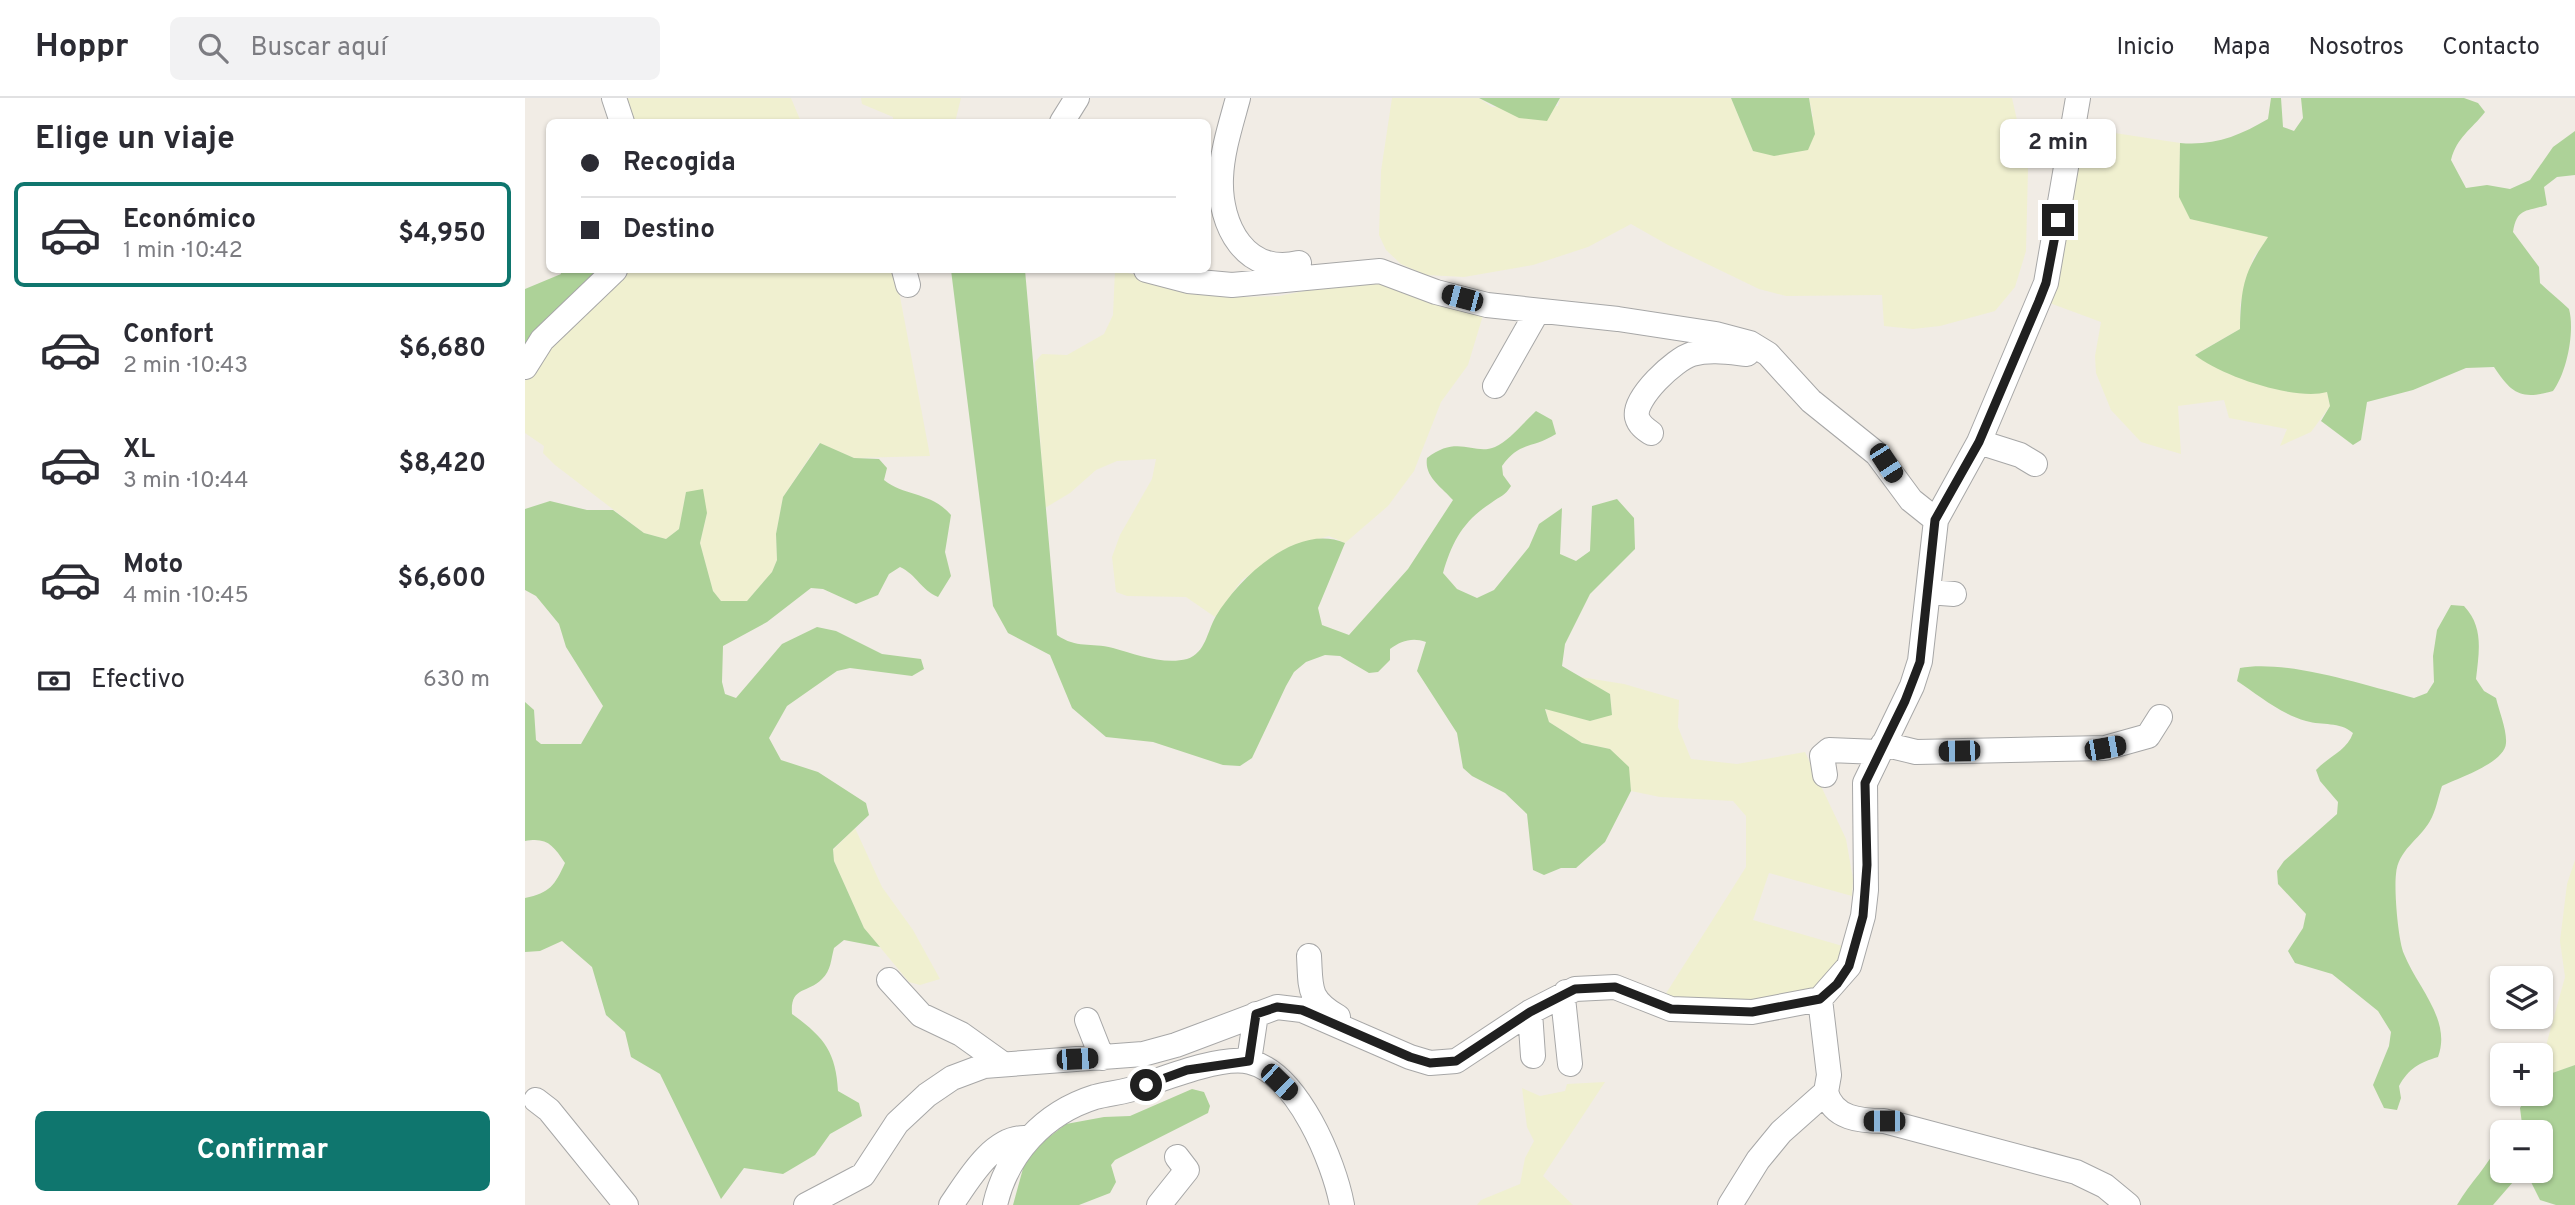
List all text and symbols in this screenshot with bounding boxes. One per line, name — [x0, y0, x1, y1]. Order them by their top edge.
search box — [170, 17, 660, 80]
text: Hoppr — [35, 27, 128, 69]
icon: search — [194, 29, 232, 67]
text: Buscar aquí — [250, 32, 387, 65]
text: Inicio — [2117, 33, 2174, 63]
text: Mapa — [2212, 33, 2271, 63]
text: Nosotros — [2309, 33, 2404, 63]
text: Contacto — [2442, 33, 2540, 63]
callout: 2 min — [2000, 118, 2116, 167]
text: Elige un viaje — [35, 120, 235, 160]
text: 2 min — [2028, 129, 2088, 158]
text: Recogida — [623, 147, 736, 180]
icon: car — [39, 203, 102, 266]
text: Económico — [123, 204, 256, 237]
route end — [2042, 204, 2074, 236]
text: Destino — [623, 214, 715, 247]
text: $4,950 — [398, 218, 486, 251]
text: 1 min · 10:42 — [123, 237, 243, 266]
car — [1439, 282, 1486, 314]
icon: car — [39, 318, 102, 381]
text: Confort — [123, 319, 214, 352]
text: $6,680 — [399, 333, 486, 366]
text: 2 min · 10:43 — [123, 352, 248, 381]
icon: car — [39, 433, 102, 496]
text: XL — [123, 434, 155, 467]
car — [1866, 440, 1907, 486]
text: $8,420 — [398, 448, 486, 481]
text: 3 min · 10:44 — [123, 467, 248, 496]
icon: car — [39, 548, 102, 611]
text: Moto — [123, 549, 183, 582]
text: $6,600 — [398, 563, 486, 596]
text: 4 min · 10:45 — [123, 582, 249, 611]
icon: cash — [35, 662, 73, 700]
text: Efectivo — [91, 664, 185, 697]
text: 630 m — [423, 666, 490, 695]
car — [2083, 734, 2128, 762]
car — [1938, 740, 1981, 762]
map controls — [2490, 966, 2553, 1183]
button: layers — [2490, 966, 2553, 1029]
button: + — [2490, 1043, 2553, 1106]
car — [1056, 1048, 1099, 1070]
car — [1257, 1060, 1302, 1104]
route start — [1130, 1069, 1162, 1101]
button: Confirmar — [35, 1111, 490, 1191]
car — [1864, 1111, 1906, 1132]
button: − — [2490, 1120, 2553, 1183]

